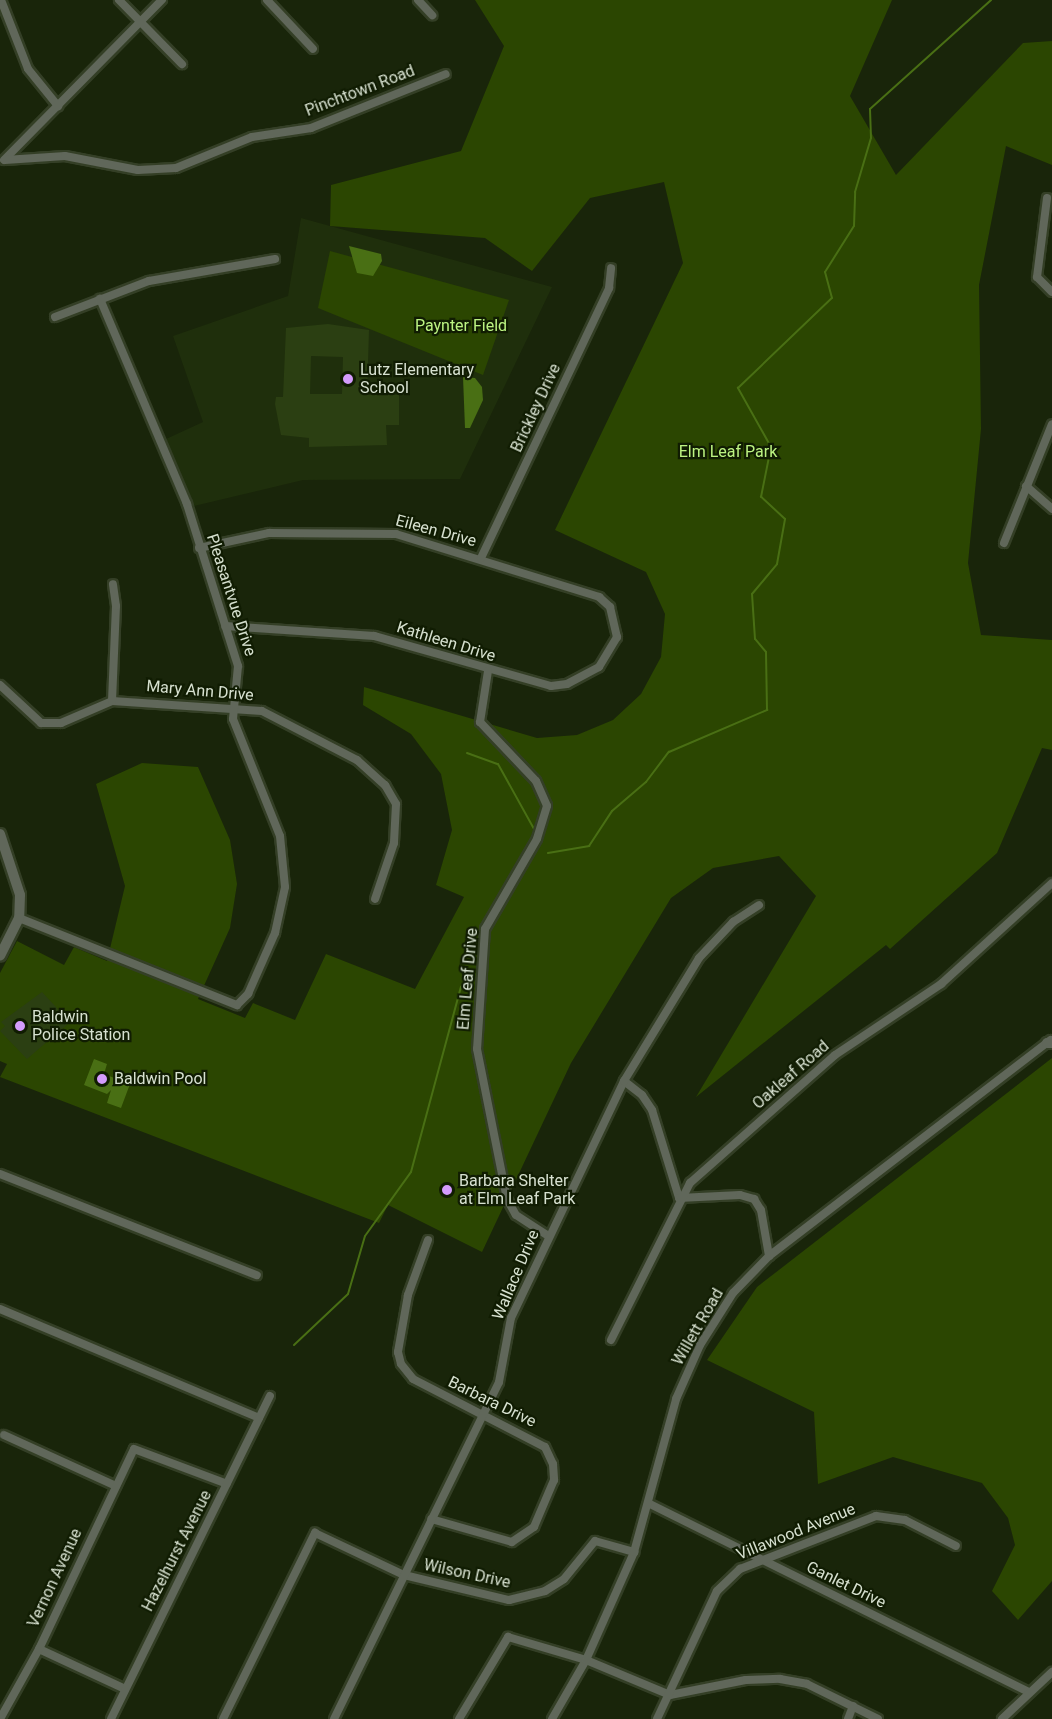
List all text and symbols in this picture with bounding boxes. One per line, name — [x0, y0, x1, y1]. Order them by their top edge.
street label: Pinchtown Road — [303, 61, 417, 121]
park label: Paynter Field — [415, 316, 507, 336]
place label: Lutz Elementary School — [360, 360, 474, 398]
street label: Brickley Drive — [507, 361, 565, 455]
marker: Lutz Elementary School — [341, 372, 355, 386]
park label: Elm Leaf Park — [679, 442, 777, 462]
street label: Eileen Drive — [394, 511, 478, 551]
street label: Pleasantvue Drive — [202, 532, 260, 658]
street label: Kathleen Drive — [394, 618, 498, 666]
street label: Mary Ann Drive — [145, 677, 255, 705]
street label: Elm Leaf Drive — [454, 927, 482, 1031]
place label: Baldwin Police Station — [32, 1007, 130, 1045]
marker: Baldwin Police Station — [13, 1019, 27, 1033]
street label: Oakleaf Road — [749, 1037, 833, 1113]
place label: Baldwin Pool — [114, 1069, 206, 1089]
marker: Baldwin Pool — [95, 1072, 109, 1086]
place label: Barbara Shelter at Elm Leaf Park — [459, 1171, 575, 1209]
marker: Barbara Shelter at Elm Leaf Park — [440, 1183, 454, 1197]
street label: Wallace Drive — [488, 1227, 544, 1323]
street label: Willett Road — [668, 1285, 728, 1369]
street label: Barbara Drive — [445, 1372, 539, 1432]
street label: Hazelhurst Avenue — [138, 1487, 216, 1615]
street label: Villawood Avenue — [734, 1499, 858, 1565]
street label: Vernon Avenue — [24, 1526, 86, 1630]
street label: Wilson Drive — [422, 1555, 512, 1593]
street label: Ganlet Drive — [803, 1558, 889, 1612]

